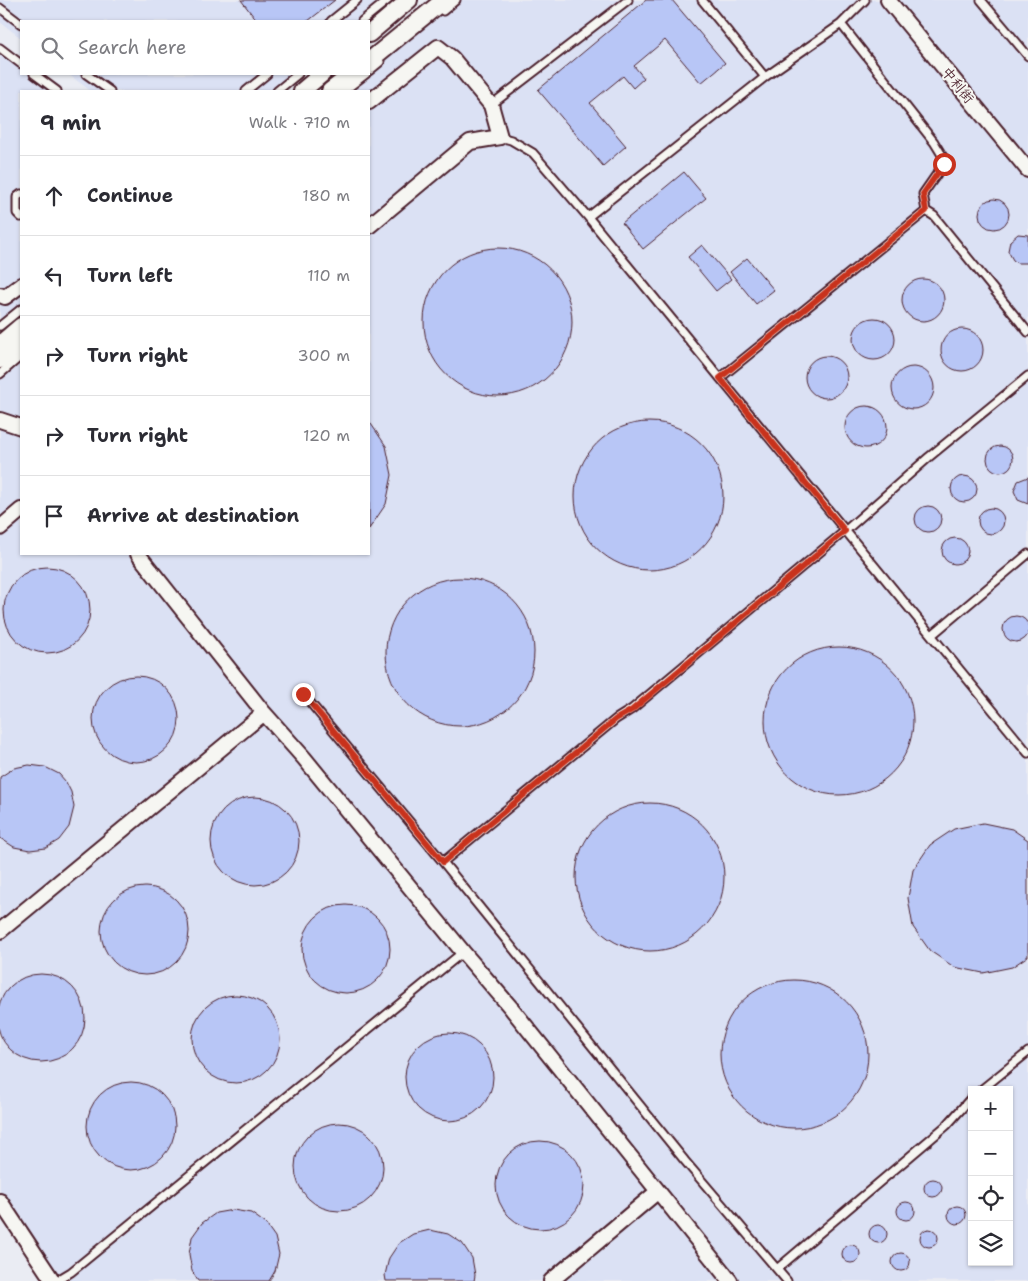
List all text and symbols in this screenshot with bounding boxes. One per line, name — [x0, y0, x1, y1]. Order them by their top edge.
search box — [20, 20, 370, 75]
icon: search — [38, 34, 66, 62]
text: Search here — [78, 35, 187, 60]
street label: 中利街 — [938, 63, 978, 107]
text: 9 min — [40, 109, 101, 137]
text: Walk · 710 m — [249, 112, 350, 133]
route start — [933, 153, 956, 176]
icon: ahead — [40, 182, 68, 210]
text: Continue — [87, 183, 173, 208]
text: 180 m — [302, 185, 350, 206]
icon: left — [40, 262, 68, 290]
text: Turn left — [87, 263, 173, 288]
text: 110 m — [307, 265, 350, 286]
icon: right — [40, 342, 68, 370]
text: Turn right — [87, 343, 188, 368]
text: 300 m — [298, 345, 350, 366]
icon: right — [40, 422, 68, 450]
text: Turn right — [87, 423, 188, 448]
text: 120 m — [303, 425, 350, 446]
icon: arrive — [40, 502, 68, 530]
text: Arrive at destination — [87, 503, 299, 528]
route end — [292, 683, 315, 706]
map controls — [968, 1086, 1013, 1266]
button: + — [968, 1086, 1013, 1131]
button: − — [968, 1131, 1013, 1176]
button: locate — [968, 1176, 1013, 1221]
button: layers — [968, 1221, 1013, 1266]

